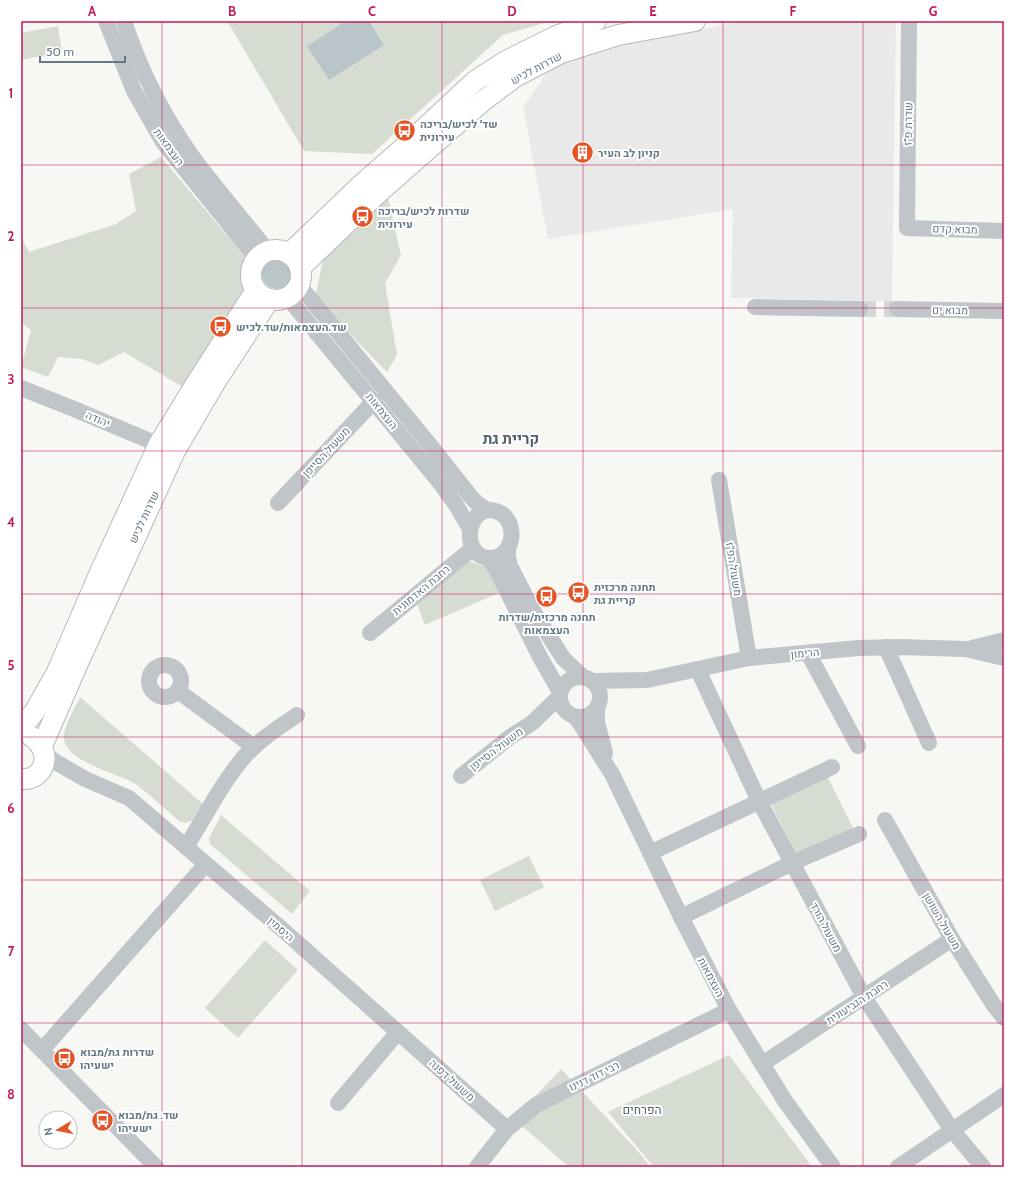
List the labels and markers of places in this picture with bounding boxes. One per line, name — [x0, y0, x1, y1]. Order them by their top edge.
bus stop icon: שד׳ לכיש/בריכה עירונית — [391, 117, 417, 143]
place label: שד׳ לכיש/בריכה עירונית — [420, 117, 498, 144]
building icon: קניון לב העיר — [570, 140, 596, 166]
place label: קניון לב העיר — [598, 146, 660, 160]
bus stop icon: שדרות לכיש/בריכה עירונית — [349, 204, 375, 230]
place label: שדרות לכיש/בריכה עירונית — [378, 204, 469, 231]
bus stop icon: שד.העצמאות/שד.לכיש — [208, 314, 234, 340]
place label: שד.העצמאות/שד.לכיש — [236, 320, 347, 334]
bus stop icon: תחנה מרכזית קריית גת — [565, 580, 591, 606]
place label: תחנה מרכזית קריית גת — [594, 580, 656, 607]
bus stop icon: תחנה מרכזית/שדרות העצמאות — [534, 584, 560, 610]
place label: תחנה מרכזית/שדרות העצמאות — [498, 610, 596, 637]
bus stop icon: שדרות גת/מבוא ישעיהו — [51, 1045, 77, 1071]
place label: שדרות גת/מבוא ישעיהו — [80, 1045, 154, 1072]
bus stop icon: שד. גת/מבוא ישעיהו — [89, 1108, 115, 1134]
place label: שד. גת/מבוא ישעיהו — [118, 1108, 179, 1135]

